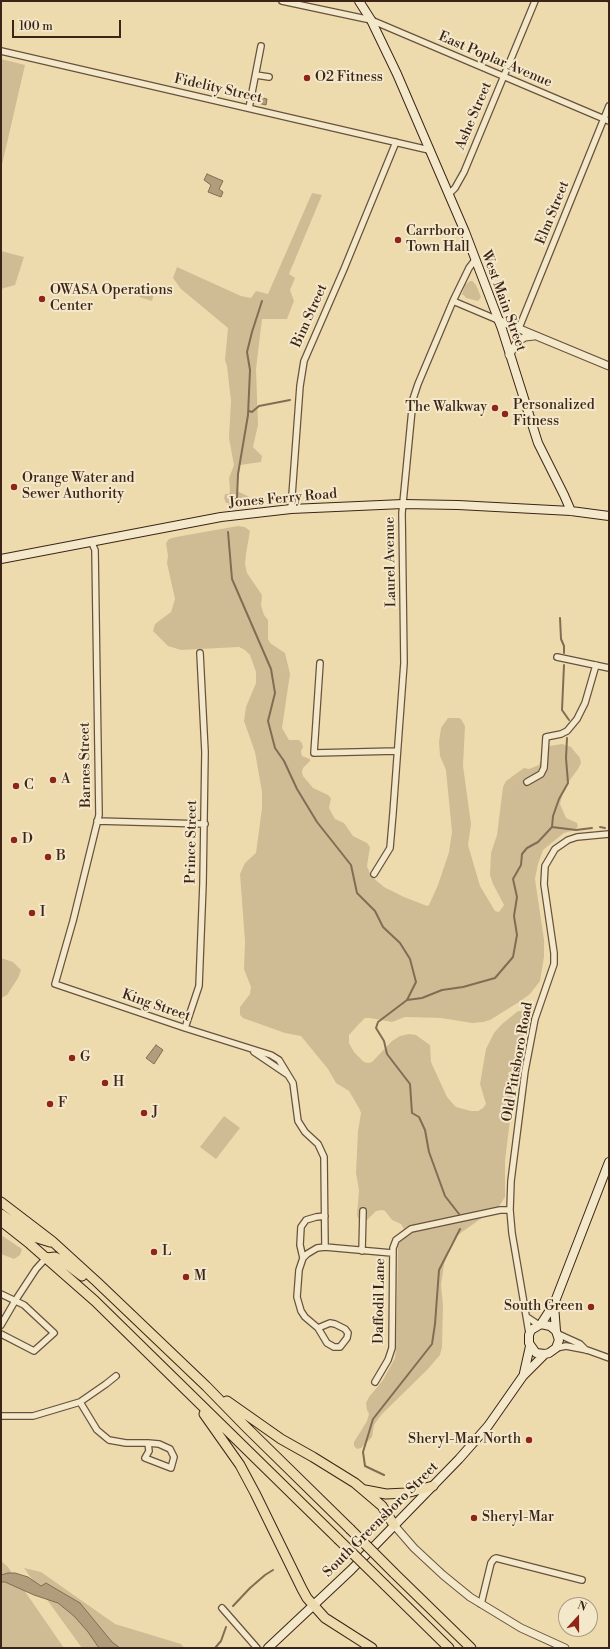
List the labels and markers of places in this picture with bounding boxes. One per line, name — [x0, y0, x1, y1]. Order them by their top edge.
place label: O2 Fitness — [315, 70, 383, 86]
marker: O2 Fitness — [302, 73, 312, 83]
place label: Carrboro Town Hall — [406, 224, 470, 256]
marker: Carrboro Town Hall — [393, 235, 403, 245]
place label: OWASA Operations Center — [50, 283, 173, 316]
marker: OWASA Operations Center — [37, 294, 47, 304]
place label: Personalized Fitness — [513, 398, 595, 430]
place label: The Walkway — [405, 400, 487, 416]
marker: The Walkway — [490, 403, 500, 413]
marker: Personalized Fitness — [500, 409, 510, 419]
place label: Orange Water and Sewer Authority — [22, 471, 135, 504]
marker: Orange Water and Sewer Authority — [9, 482, 19, 492]
place label: A — [61, 772, 71, 788]
marker: A — [48, 775, 58, 785]
place label: C — [24, 778, 34, 794]
marker: C — [11, 781, 21, 791]
place label: D — [22, 832, 33, 848]
marker: D — [9, 835, 19, 845]
place label: B — [56, 849, 66, 865]
marker: B — [43, 852, 53, 862]
place label: I — [40, 905, 45, 921]
marker: I — [27, 908, 37, 918]
place label: G — [80, 1050, 90, 1066]
marker: G — [67, 1053, 77, 1063]
place label: H — [113, 1075, 124, 1091]
marker: H — [100, 1078, 110, 1088]
place label: F — [58, 1096, 67, 1112]
marker: F — [45, 1099, 55, 1109]
place label: J — [152, 1105, 158, 1121]
marker: J — [139, 1108, 149, 1118]
place label: L — [162, 1244, 171, 1260]
marker: L — [149, 1247, 159, 1257]
place label: M — [194, 1269, 206, 1285]
marker: M — [181, 1272, 191, 1282]
place label: South Green — [504, 1299, 583, 1315]
marker: South Green — [586, 1302, 596, 1312]
place label: Sheryl-Mar North — [408, 1432, 521, 1448]
marker: Sheryl-Mar North — [524, 1435, 534, 1445]
place label: Sheryl-Mar — [482, 1510, 554, 1526]
marker: Sheryl-Mar — [469, 1513, 479, 1523]

